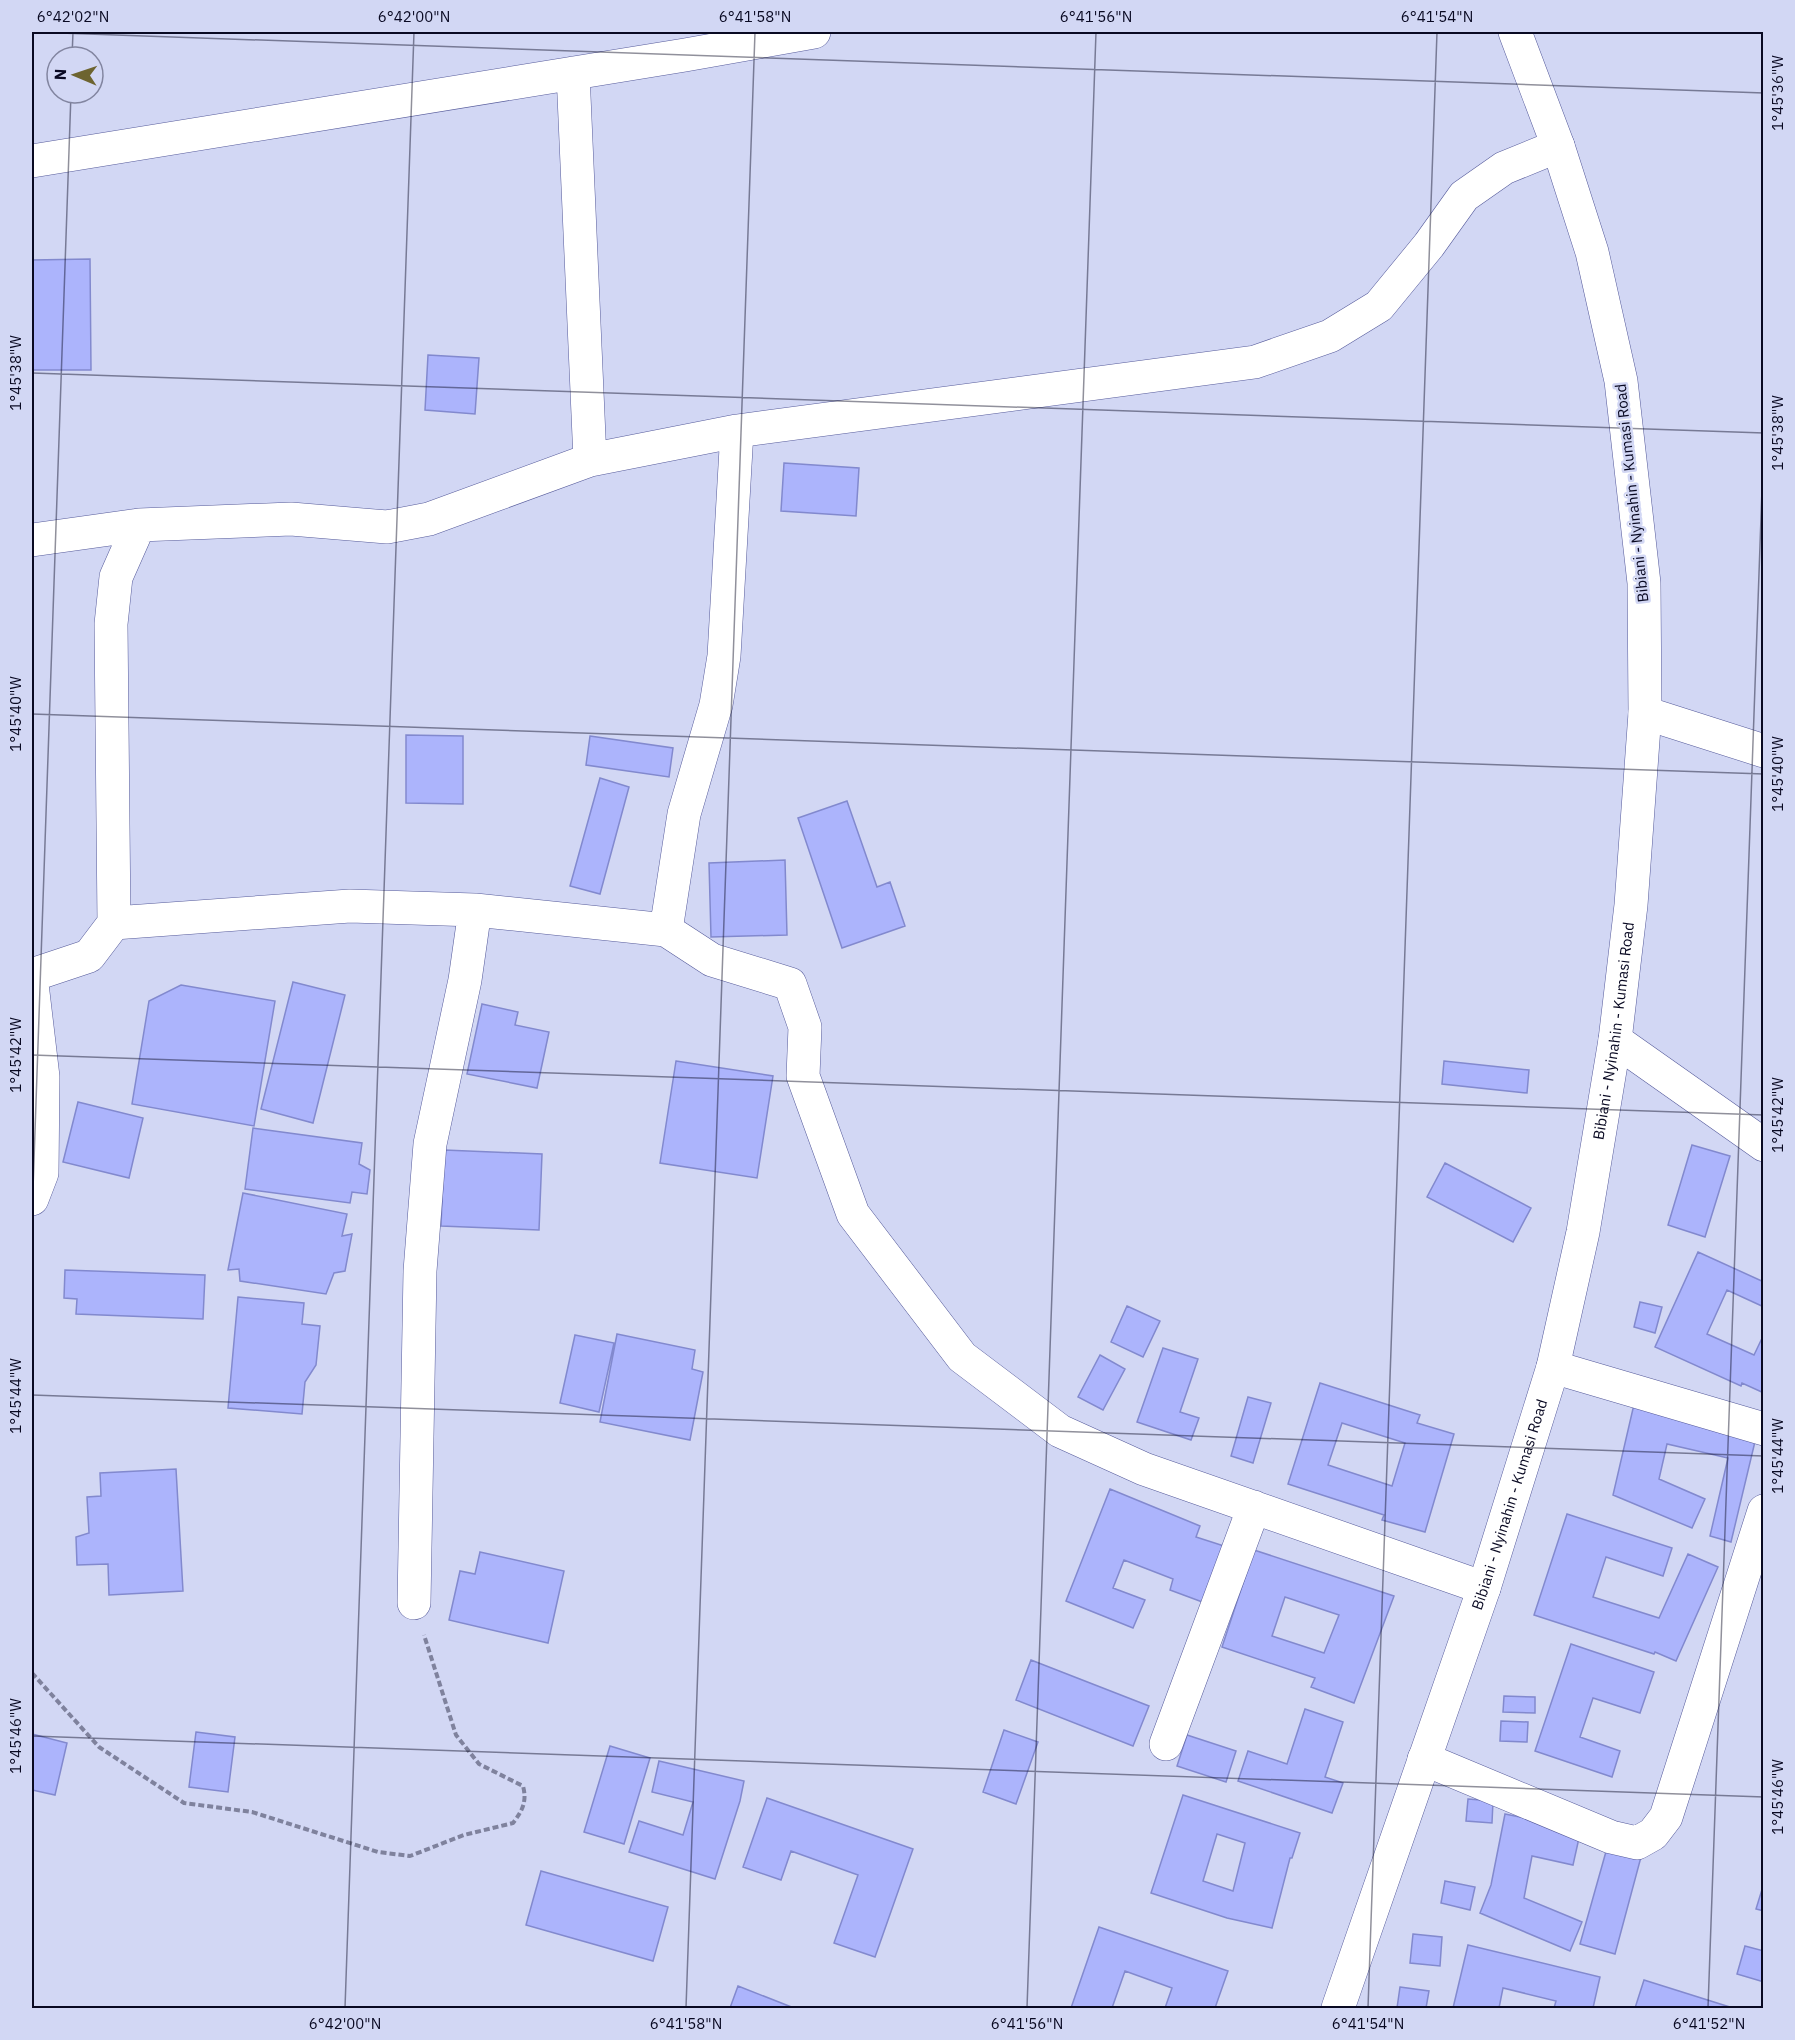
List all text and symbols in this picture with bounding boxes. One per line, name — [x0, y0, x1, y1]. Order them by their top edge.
text: 6°42'02"N — [37, 7, 109, 26]
text: 6°42'00"N — [378, 7, 450, 26]
text: 6°41'58"N — [719, 7, 791, 26]
text: 6°41'56"N — [1060, 7, 1132, 26]
text: 6°41'54"N — [1401, 7, 1473, 26]
north arrow — [45, 45, 105, 105]
text: 1°45'36"W — [1768, 55, 1787, 131]
text: N — [50, 68, 70, 81]
text: 1°45'38"W — [6, 335, 25, 411]
street label: Bibiani - Nyinahin - Kumasi Road — [1611, 383, 1652, 603]
text: 1°45'38"W — [1768, 395, 1787, 471]
text: 1°45'40"W — [6, 676, 25, 752]
text: 1°45'40"W — [1768, 736, 1787, 812]
street label: Bibiani - Nyinahin - Kumasi Road — [1589, 921, 1638, 1141]
text: 1°45'42"W — [6, 1017, 25, 1093]
text: 1°45'42"W — [1768, 1077, 1787, 1153]
text: 1°45'44"W — [6, 1358, 25, 1434]
street label: Bibiani - Nyinahin - Kumasi Road — [1467, 1397, 1551, 1612]
text: 1°45'44"W — [1768, 1418, 1787, 1494]
text: 1°45'46"W — [6, 1698, 25, 1774]
text: 1°45'46"W — [1768, 1759, 1787, 1835]
text: 6°42'00"N — [309, 2014, 381, 2033]
text: 6°41'58"N — [650, 2014, 722, 2033]
text: 6°41'56"N — [991, 2014, 1063, 2033]
text: 6°41'54"N — [1332, 2014, 1404, 2033]
text: 6°41'52"N — [1673, 2014, 1745, 2033]

